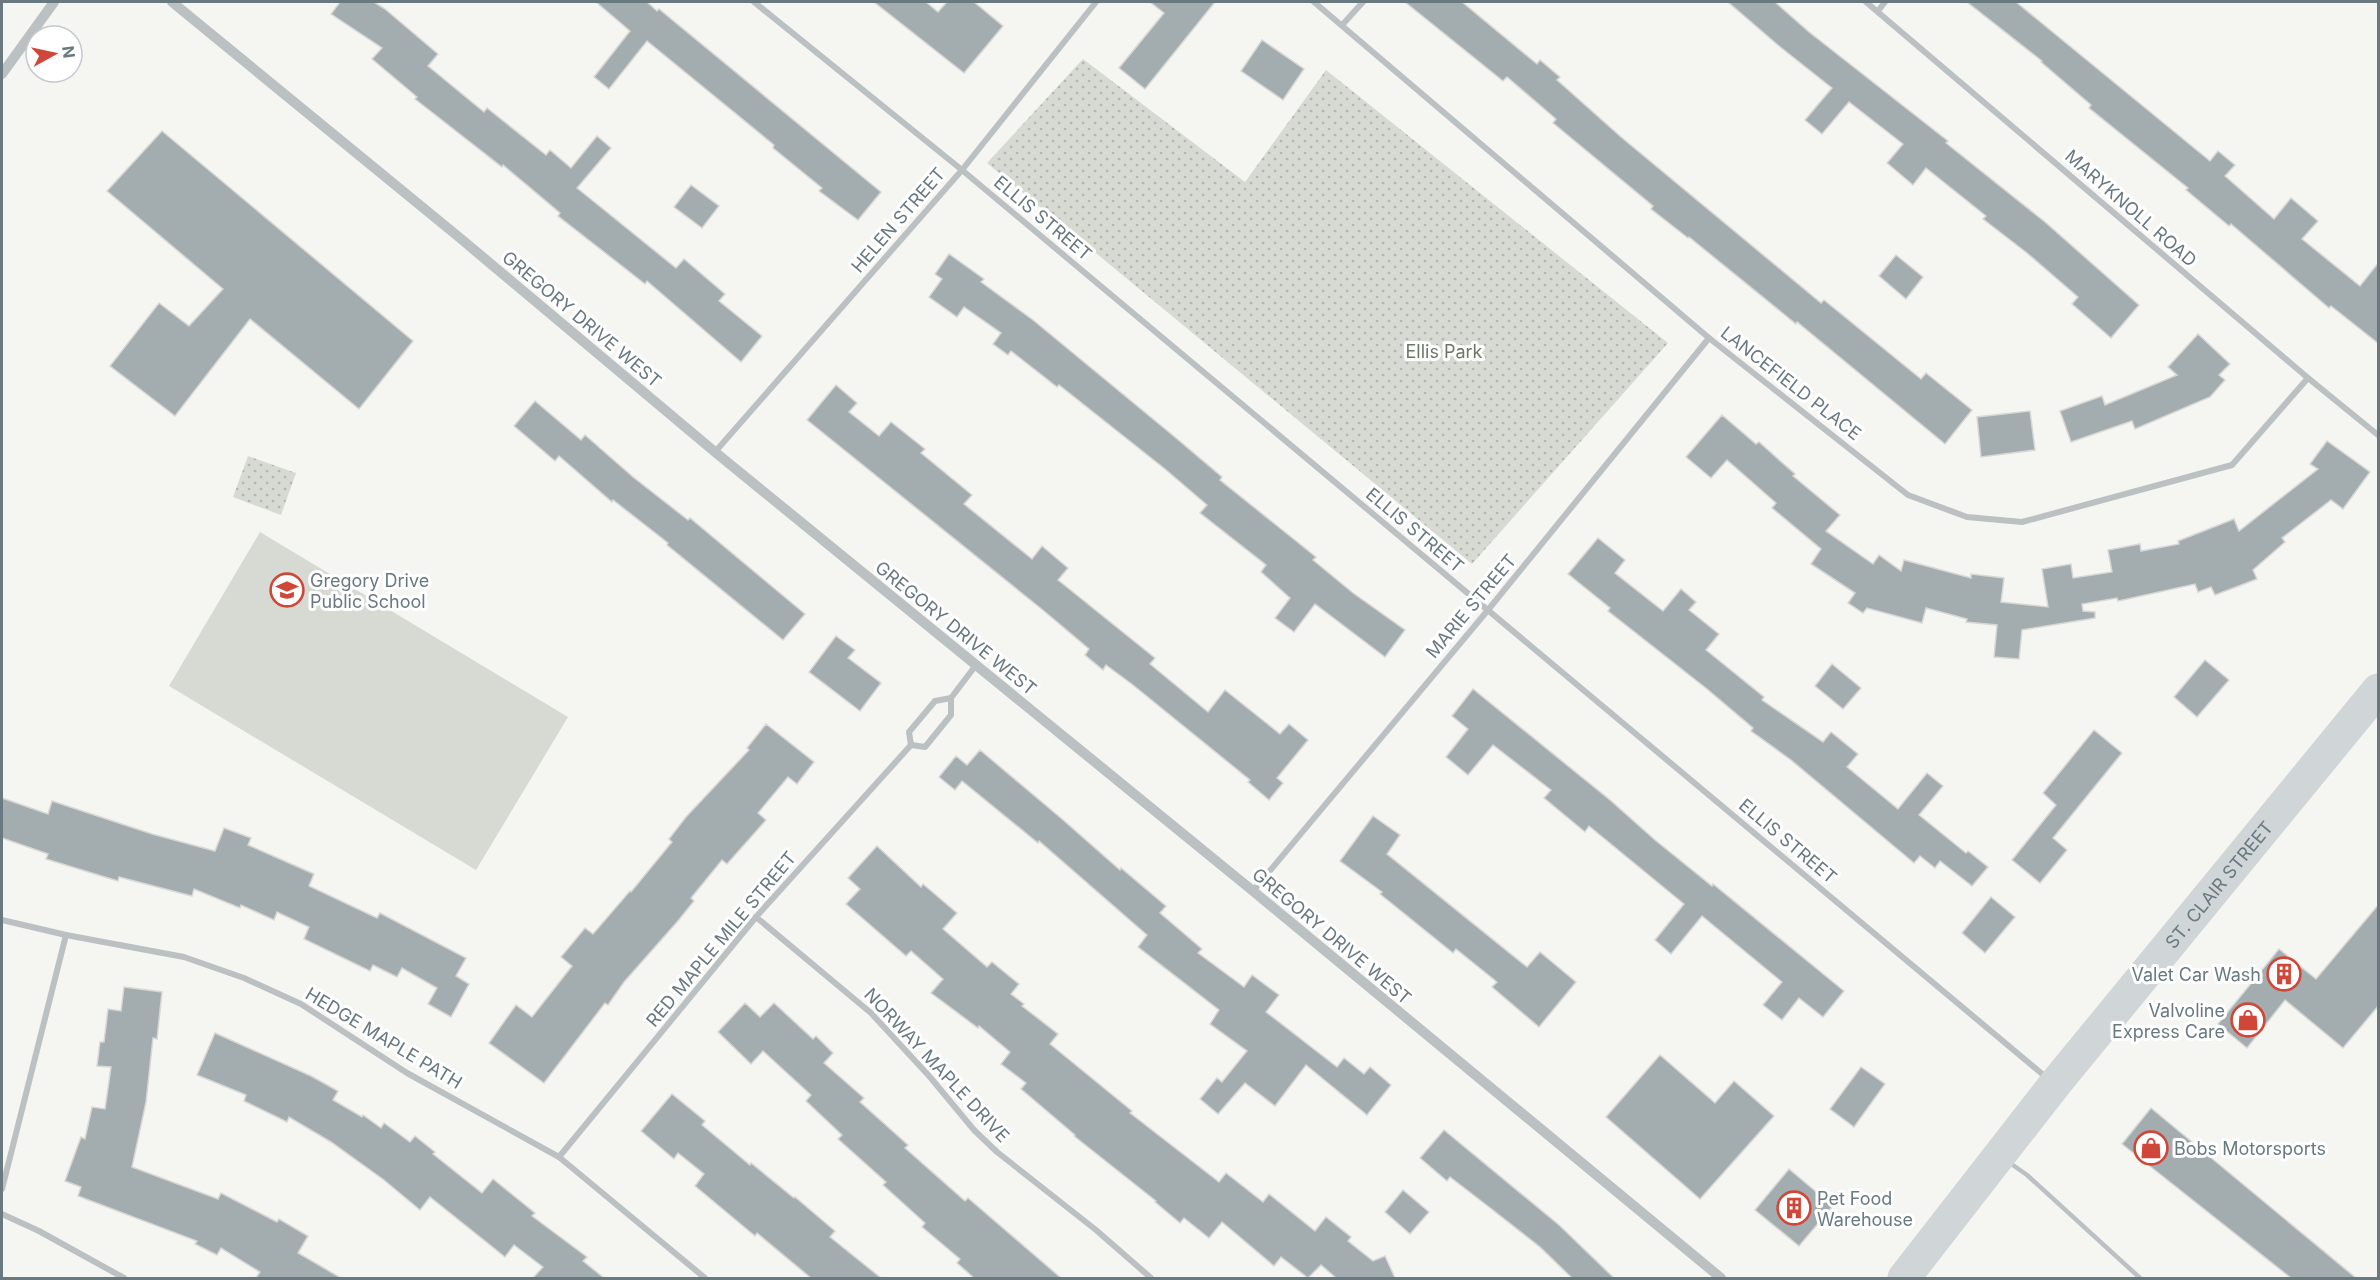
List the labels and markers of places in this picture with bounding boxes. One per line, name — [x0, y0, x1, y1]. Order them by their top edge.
place label: Gregory Drive Public School — [310, 570, 429, 612]
school or university icon: Gregory Drive Public School — [269, 572, 305, 608]
building icon: Valet Car Wash — [2266, 956, 2302, 992]
place label: Valet Car Wash — [2131, 964, 2261, 985]
place label: Valvoline Express Care — [2112, 1000, 2225, 1042]
shop icon: Valvoline Express Care — [2230, 1002, 2266, 1038]
shop icon: Bobs Motorsports — [2133, 1130, 2169, 1166]
place label: Bobs Motorsports — [2174, 1138, 2326, 1159]
place label: Pet Food Warehouse — [1817, 1188, 1913, 1230]
building icon: Pet Food Warehouse — [1776, 1190, 1812, 1226]

